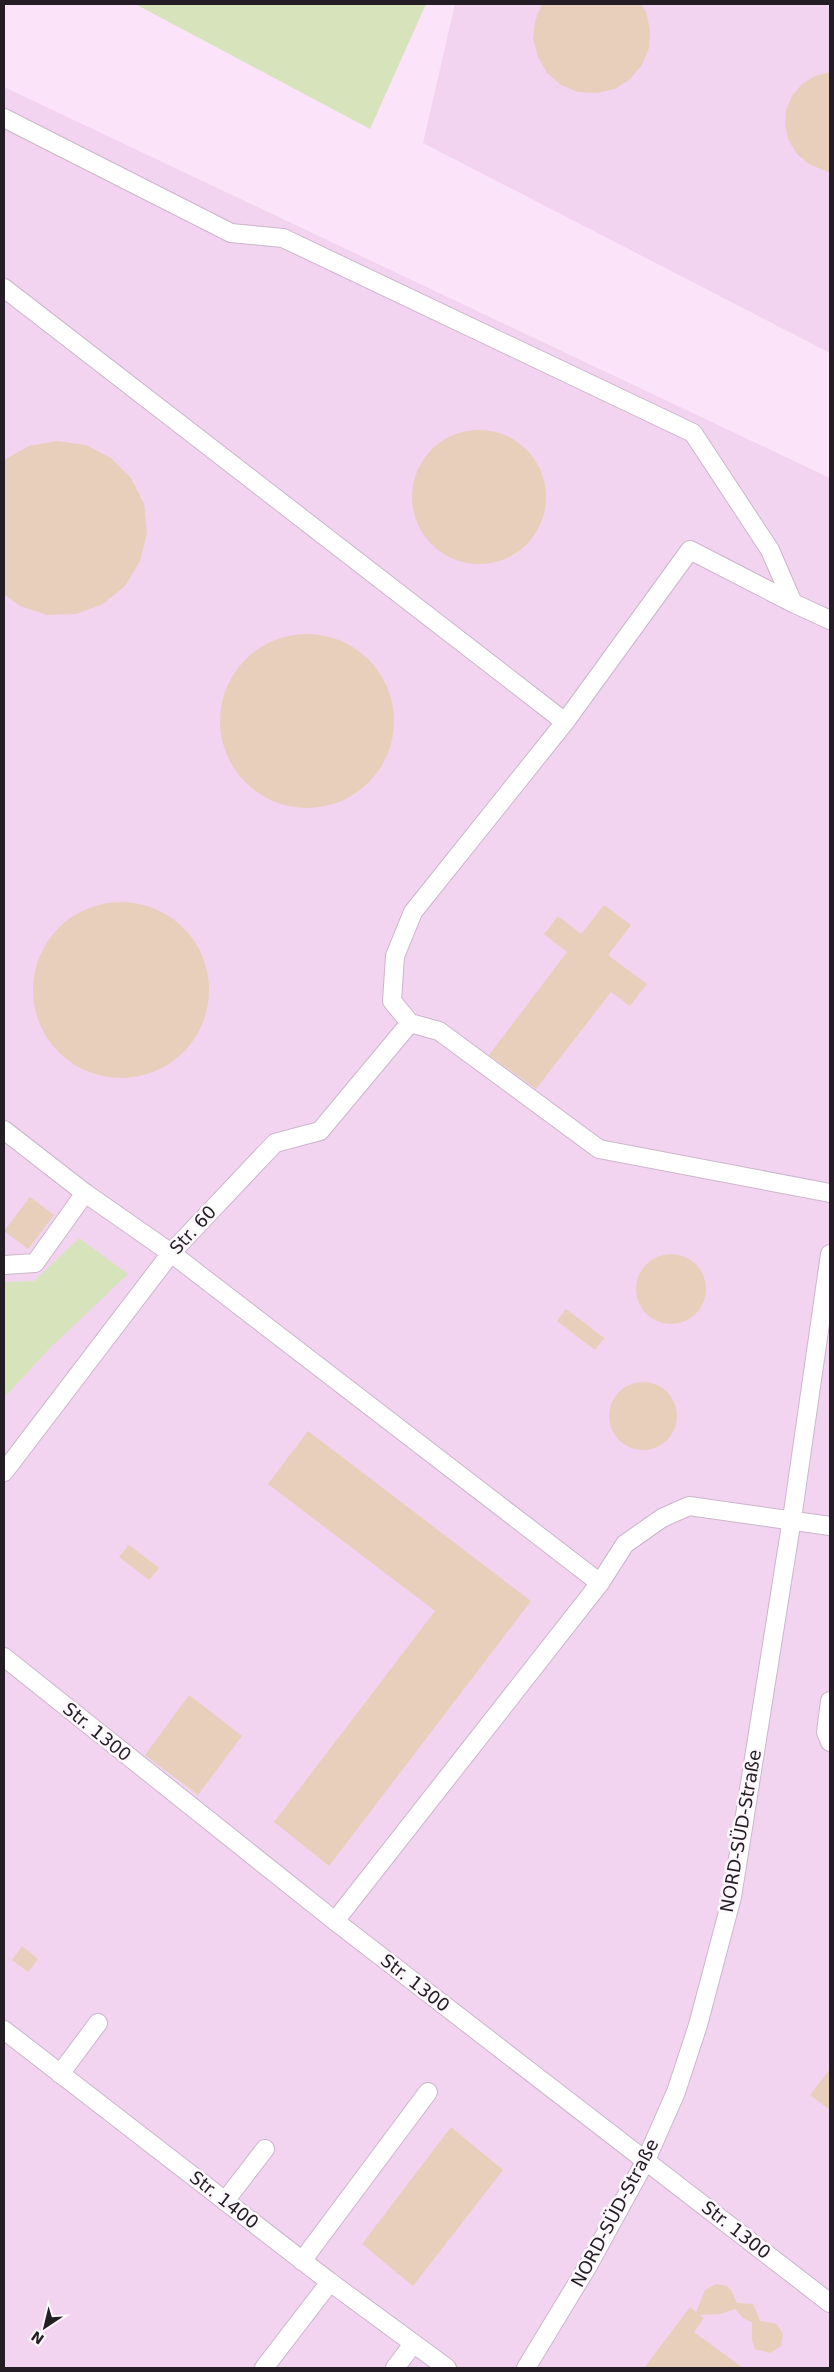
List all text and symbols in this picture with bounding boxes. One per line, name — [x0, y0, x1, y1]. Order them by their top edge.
street label: Str. 60 — [165, 1201, 220, 1258]
street label: Str. 1300 — [59, 1698, 136, 1765]
street label: NORD-SÜD-Straße — [716, 1748, 765, 1914]
street label: Str. 1300 — [377, 1949, 454, 2016]
street label: NORD-SÜD-Straße — [567, 2135, 663, 2290]
street label: Str. 1400 — [186, 2166, 263, 2233]
street label: Str. 1300 — [698, 2196, 775, 2263]
north arrow — [20, 2302, 70, 2352]
text: N — [28, 2328, 47, 2348]

